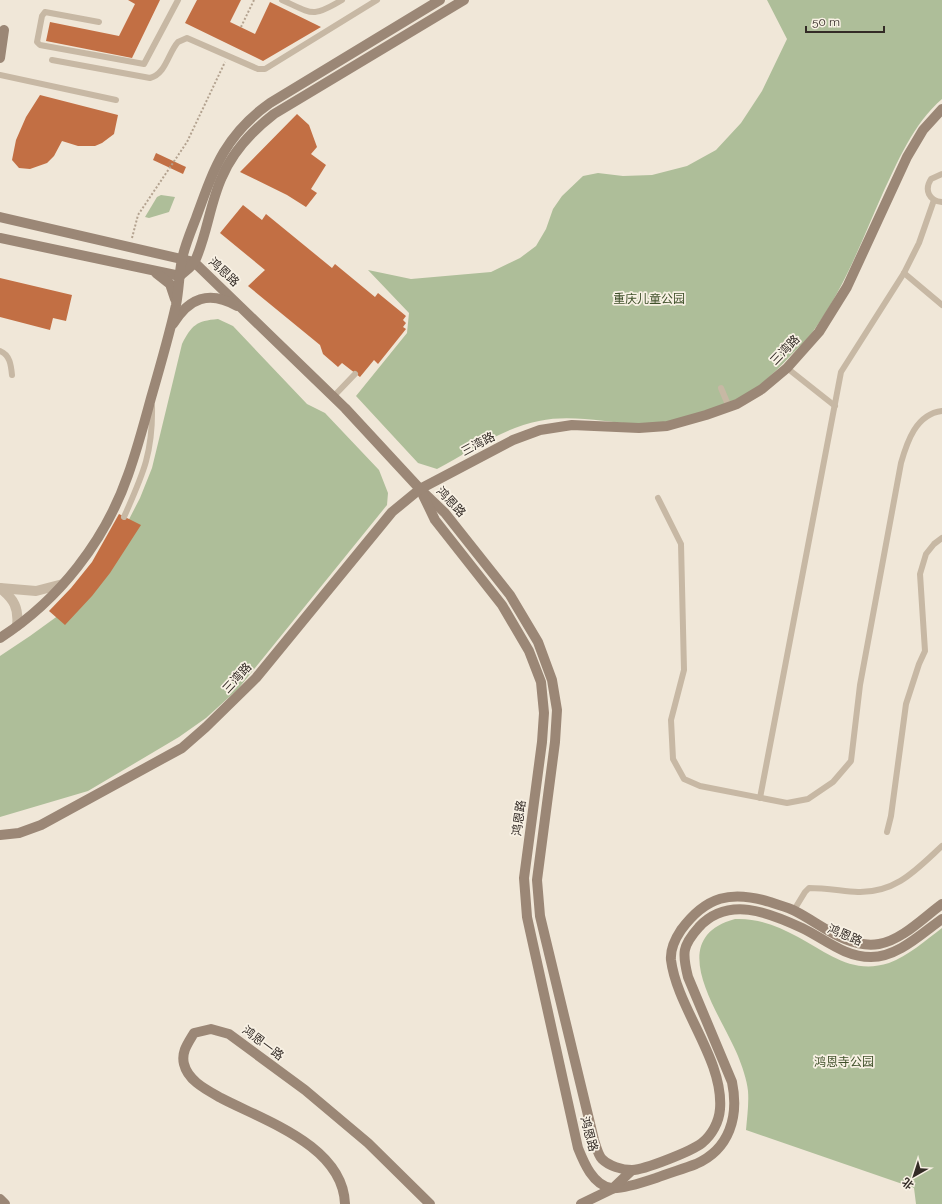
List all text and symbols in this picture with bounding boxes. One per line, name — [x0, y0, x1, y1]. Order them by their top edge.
scale bar — [806, 8, 884, 34]
text: 50 m — [812, 15, 840, 29]
street label: 鸿恩路 — [206, 255, 242, 289]
park label: 重庆儿童公园 — [613, 292, 685, 306]
street label: 三湾路 — [767, 332, 803, 368]
street label: 三湾路 — [459, 429, 497, 459]
street label: 鸿恩路 — [434, 484, 468, 520]
street label: 三湾路 — [220, 660, 254, 696]
street label: 鸿恩路 — [510, 799, 528, 837]
street label: 鸿恩路 — [826, 922, 864, 948]
street label: 鸿恩一路 — [240, 1023, 286, 1063]
park label: 鸿恩寺公园 — [814, 1055, 874, 1069]
street label: 鸿恩路 — [578, 1115, 600, 1153]
north arrow — [894, 1156, 934, 1196]
text: 北 — [900, 1175, 916, 1192]

